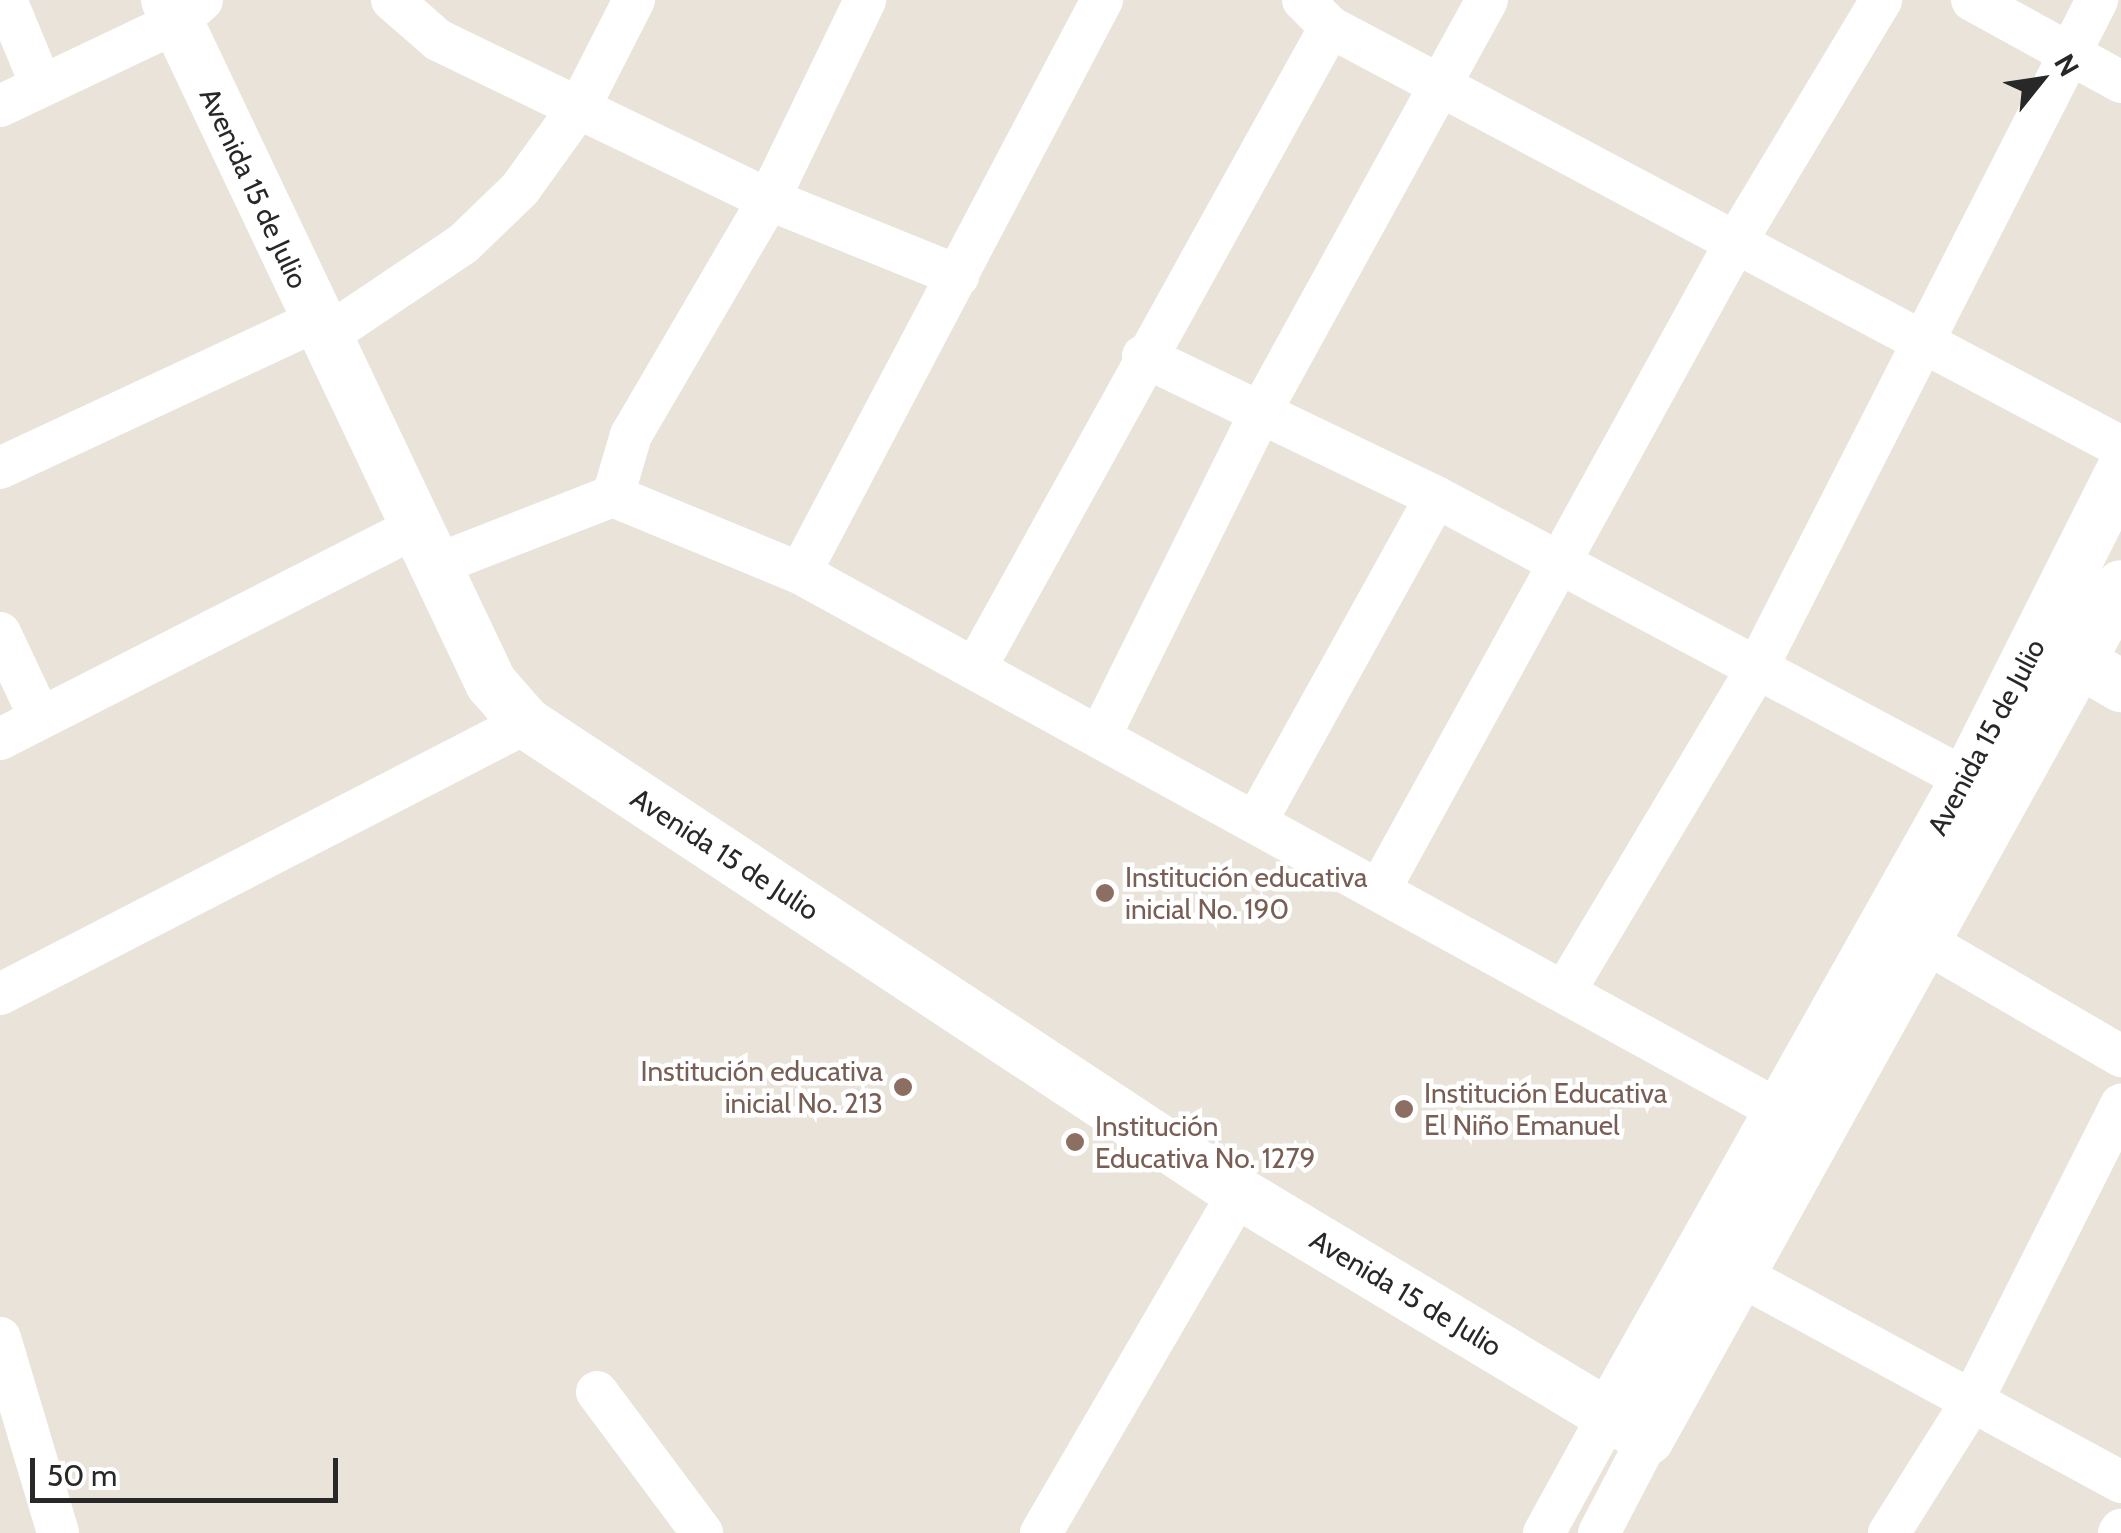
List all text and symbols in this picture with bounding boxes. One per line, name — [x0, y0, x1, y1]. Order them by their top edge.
north arrow — [1991, 30, 2091, 130]
text: N — [2047, 48, 2087, 82]
street label: Avenida 15 de Julio — [193, 82, 315, 294]
street label: Avenida 15 de Julio — [1920, 633, 2052, 841]
street label: Avenida 15 de Julio — [625, 781, 825, 927]
place label: Institución educativa inicial No. 190 — [1125, 860, 1367, 926]
marker: Institución educativa inicial No. 190 — [1094, 882, 1116, 904]
place label: Institución educativa inicial No. 213 — [641, 1054, 883, 1120]
marker: Institución educativa inicial No. 213 — [892, 1076, 914, 1098]
place label: Institución Educativa El Niño Emanuel — [1424, 1076, 1667, 1142]
marker: Institución Educativa El Niño Emanuel — [1393, 1098, 1415, 1120]
place label: Institución Educativa No. 1279 — [1095, 1109, 1315, 1175]
marker: Institución Educativa No. 1279 — [1064, 1131, 1086, 1153]
street label: Avenida 15 de Julio — [1304, 1223, 1508, 1363]
scale bar — [35, 1438, 342, 1500]
text: 50 m — [47, 1457, 117, 1494]

